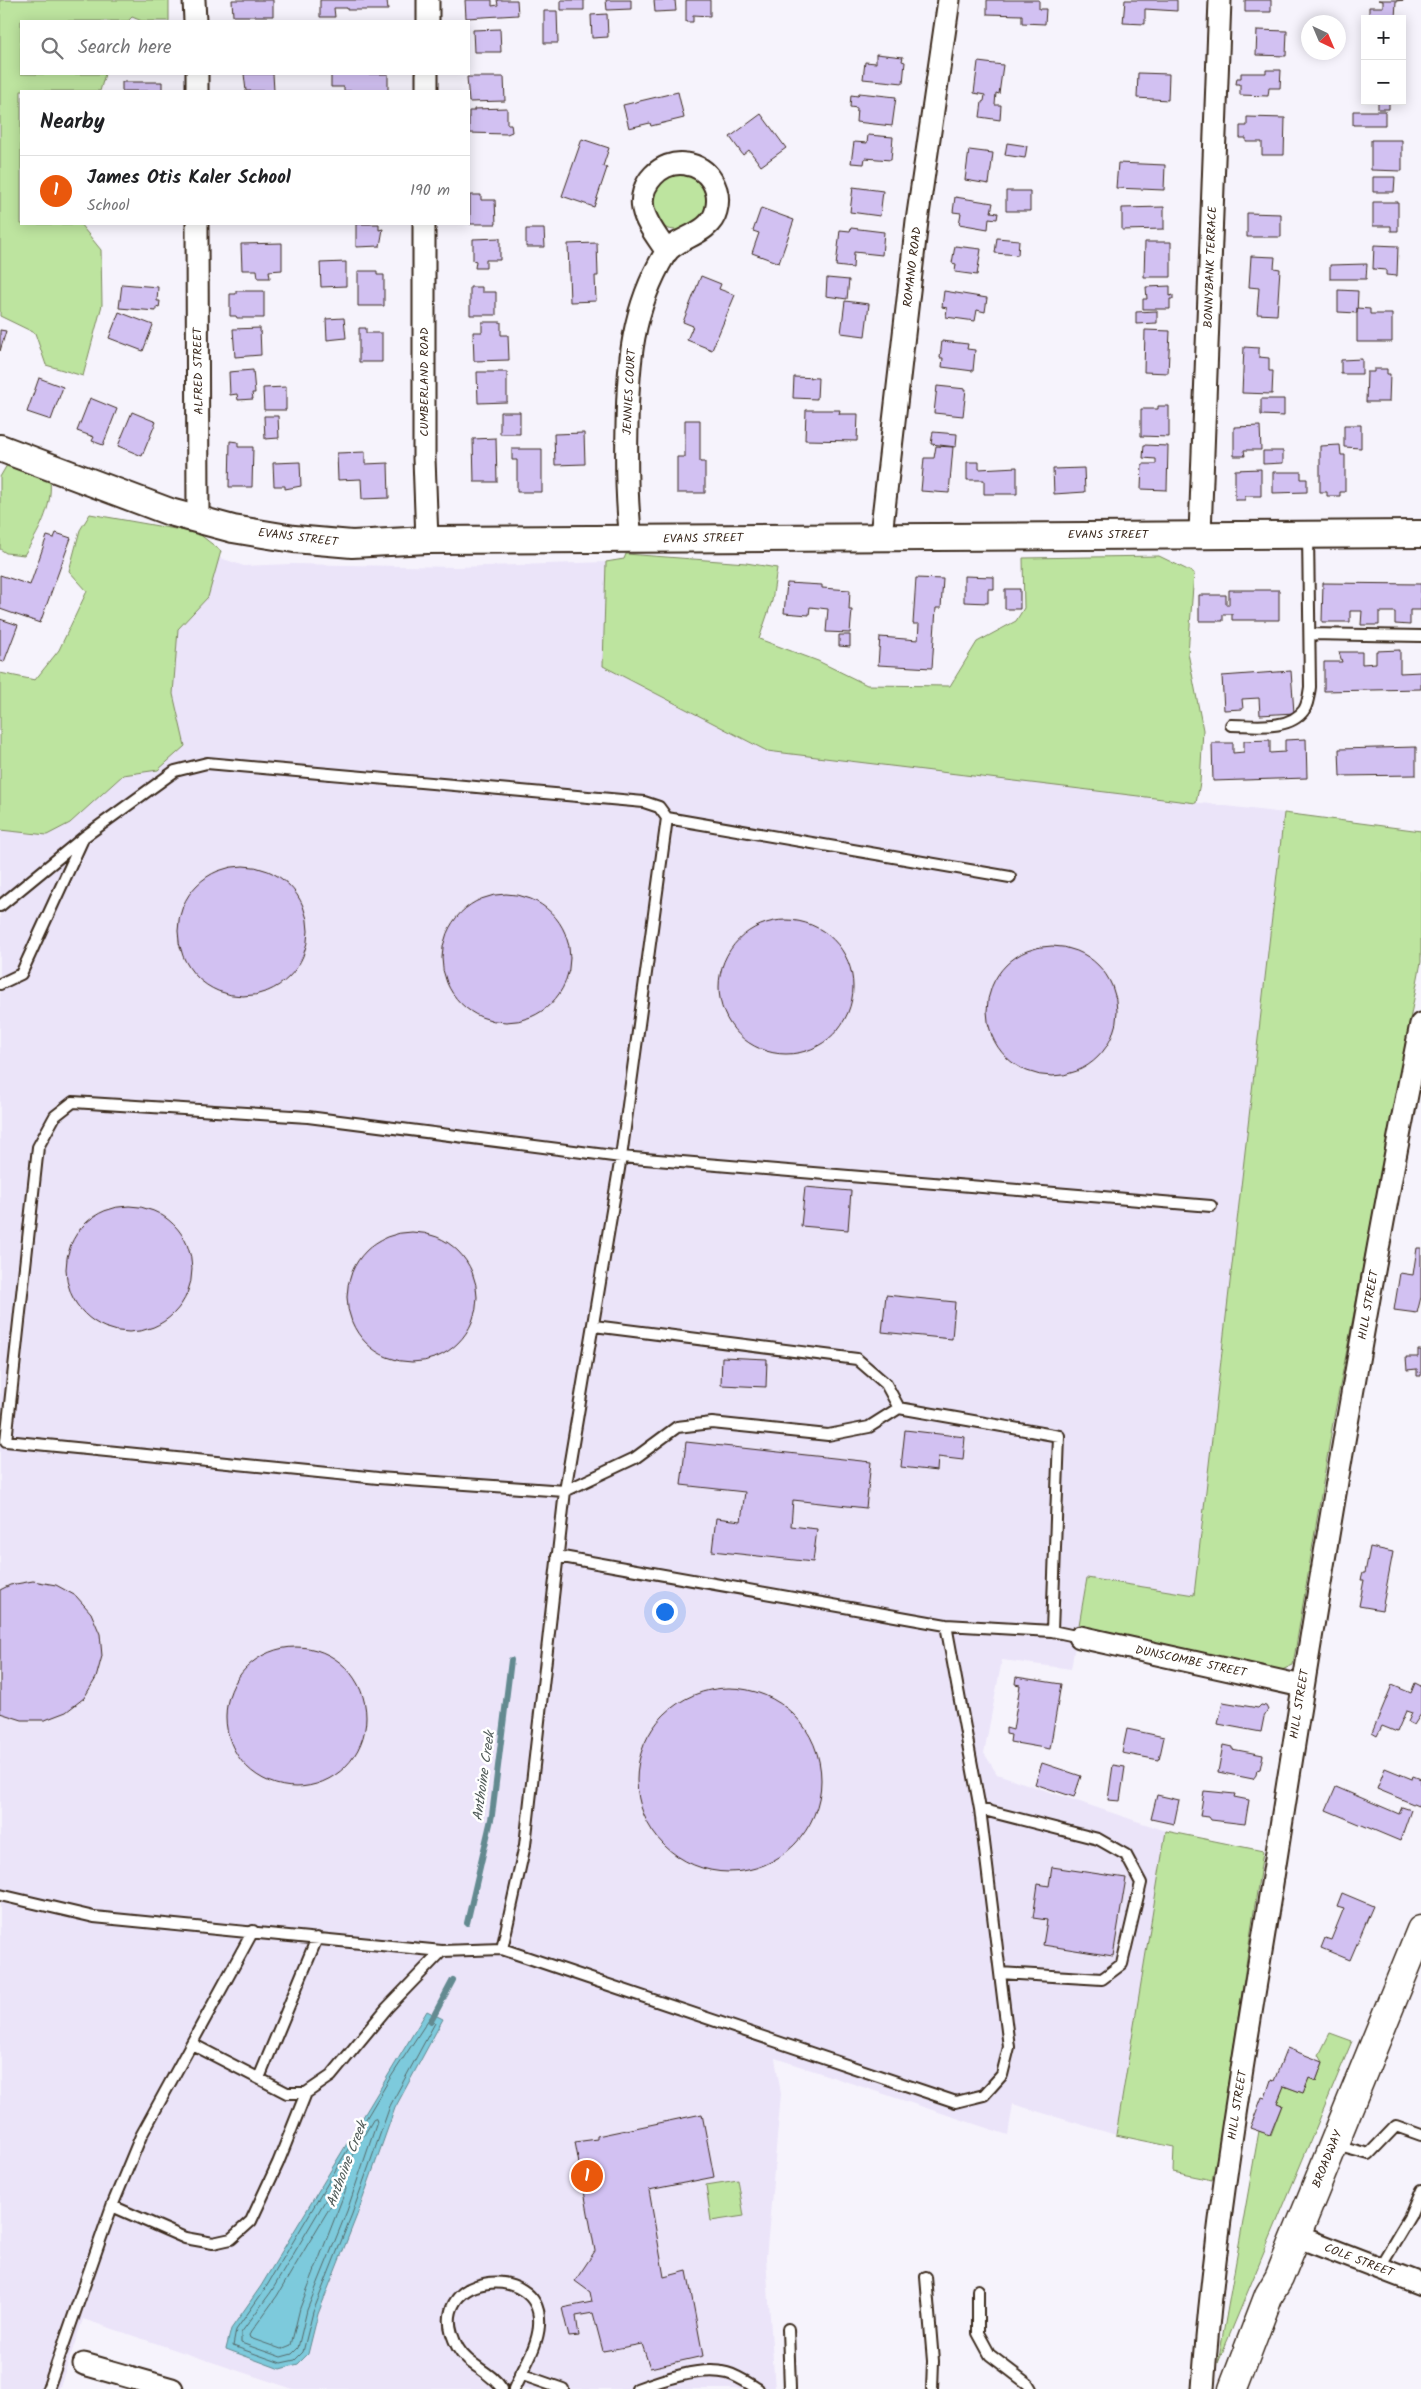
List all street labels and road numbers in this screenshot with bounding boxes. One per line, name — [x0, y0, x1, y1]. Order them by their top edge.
street label: BONNYBANK TERRACE — [1199, 205, 1222, 328]
street label: ROMANO ROAD — [898, 226, 927, 308]
street label: ALFRED STREET — [188, 326, 209, 415]
street label: CUMBERLAND ROAD — [415, 327, 434, 437]
street label: JENNIES COURT — [618, 347, 641, 435]
street label: EVANS STREET — [257, 523, 340, 552]
street label: EVANS STREET — [1068, 525, 1150, 544]
street label: EVANS STREET — [663, 528, 745, 549]
street label: HILL STREET — [1353, 1267, 1384, 1341]
street label: DUNSCOMBE STREET — [1134, 1640, 1250, 1683]
street label: HILL STREET — [1285, 1666, 1315, 1740]
street label: HILL STREET — [1223, 2067, 1253, 2141]
street label: BROADWAY — [1307, 2127, 1348, 2191]
street label: COLE STREET — [1321, 2238, 1398, 2283]

